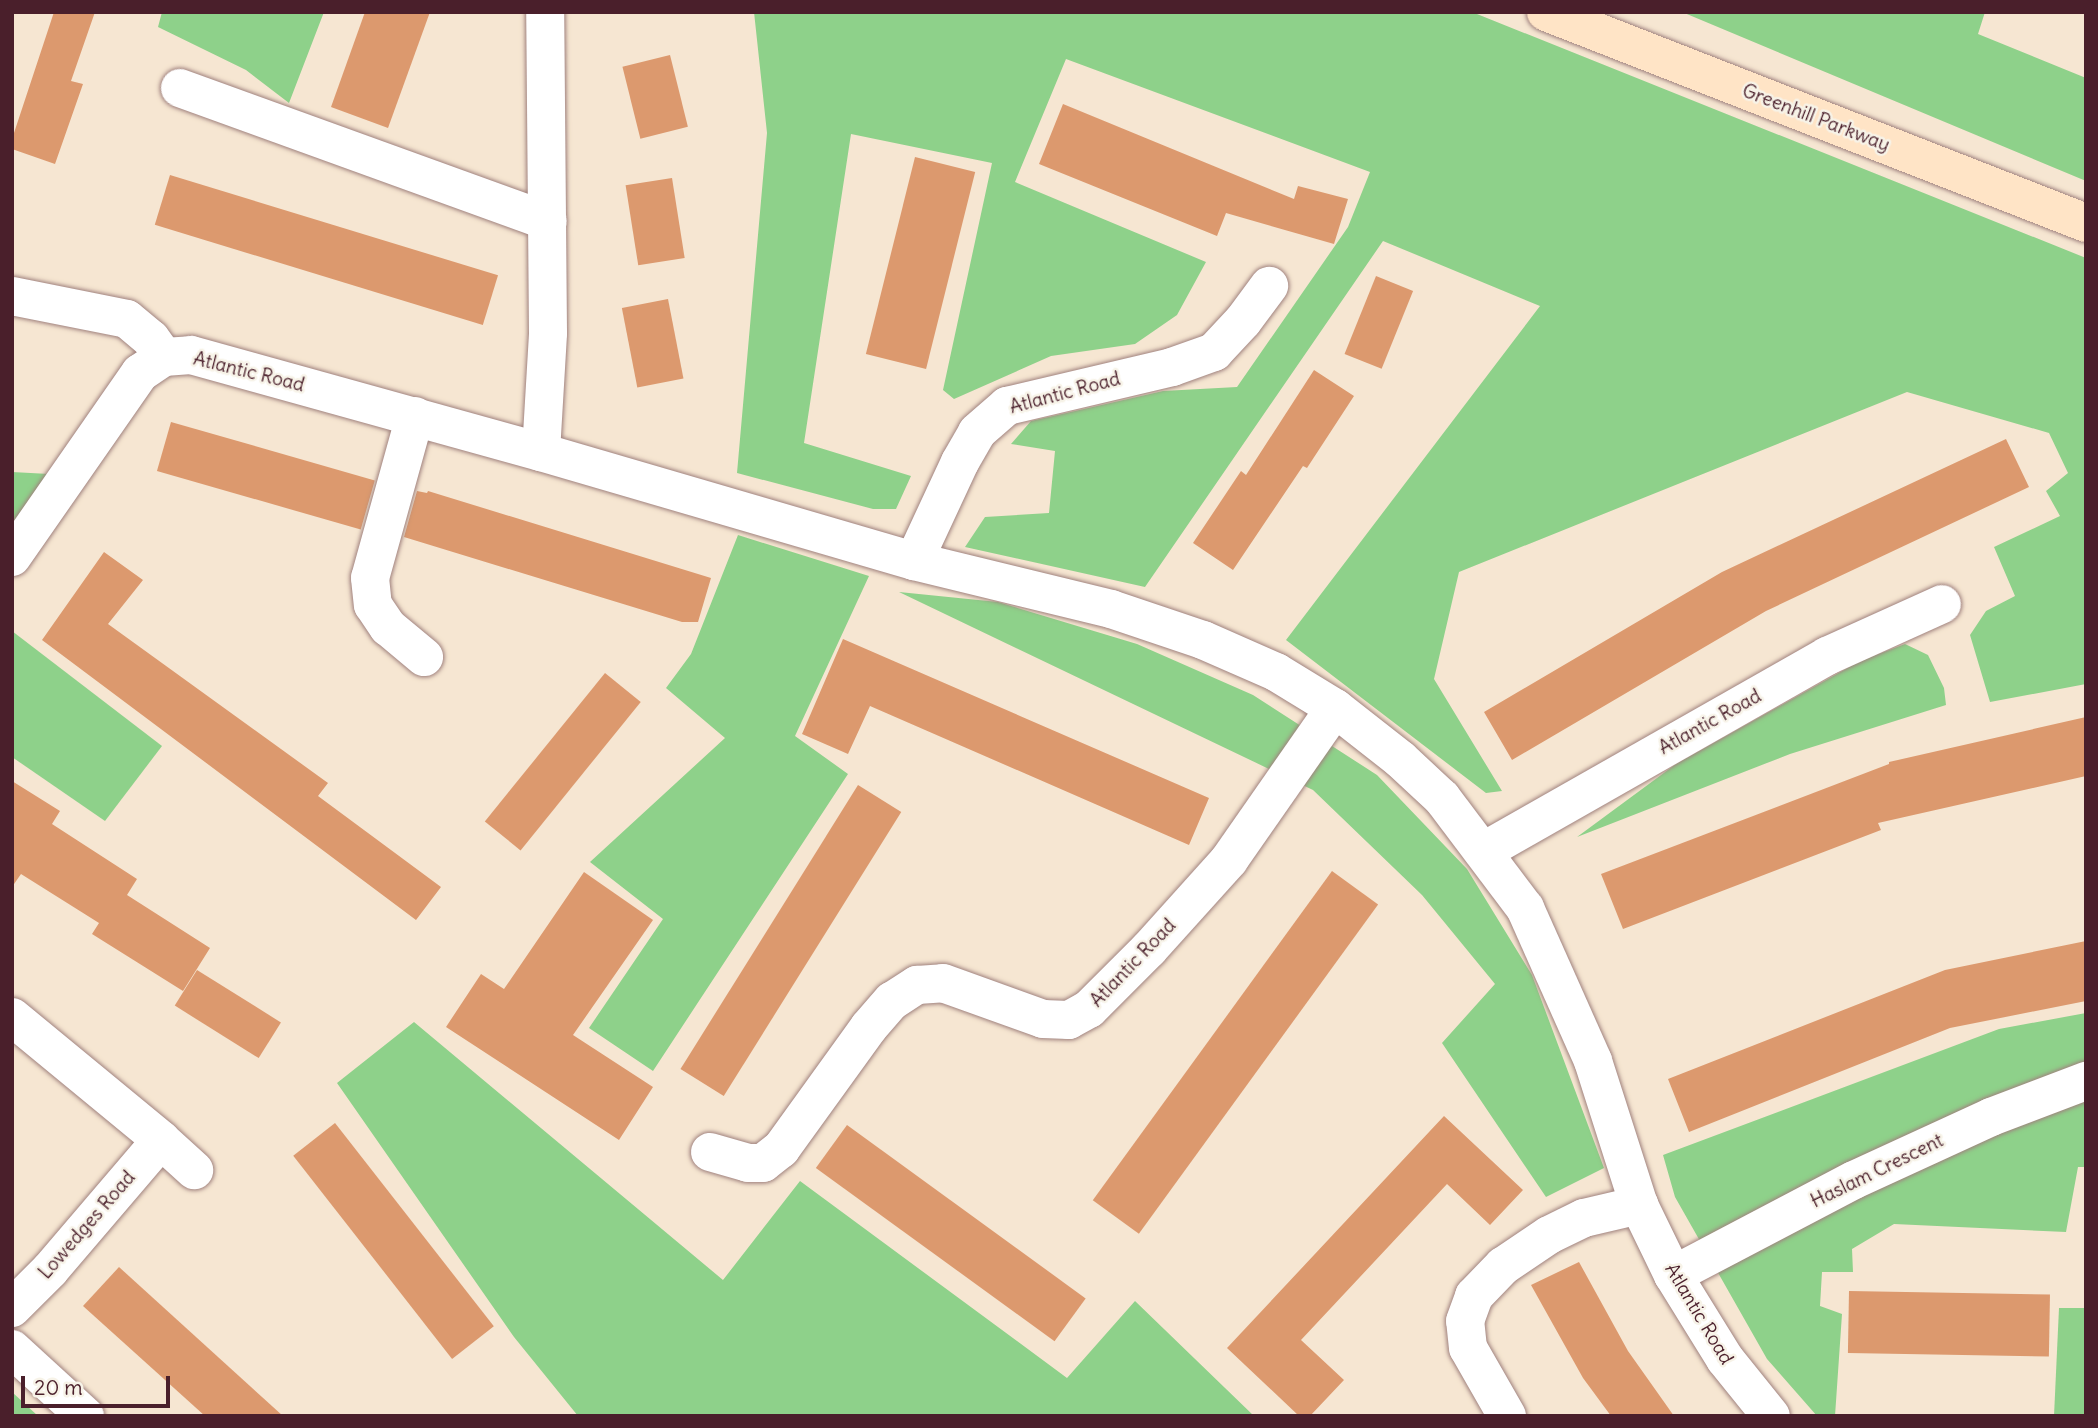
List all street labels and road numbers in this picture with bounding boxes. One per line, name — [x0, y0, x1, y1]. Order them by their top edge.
street label: Greenhill Parkway — [1739, 79, 1893, 157]
street label: Atlantic Road — [191, 347, 307, 397]
street label: Atlantic Road — [1007, 367, 1123, 419]
street label: Atlantic Road — [1655, 684, 1765, 760]
street label: Atlantic Road — [1085, 914, 1181, 1012]
street label: Haslam Crescent — [1807, 1129, 1947, 1213]
street label: Lowedges Road — [34, 1166, 140, 1284]
street label: Atlantic Road — [1660, 1259, 1738, 1369]

